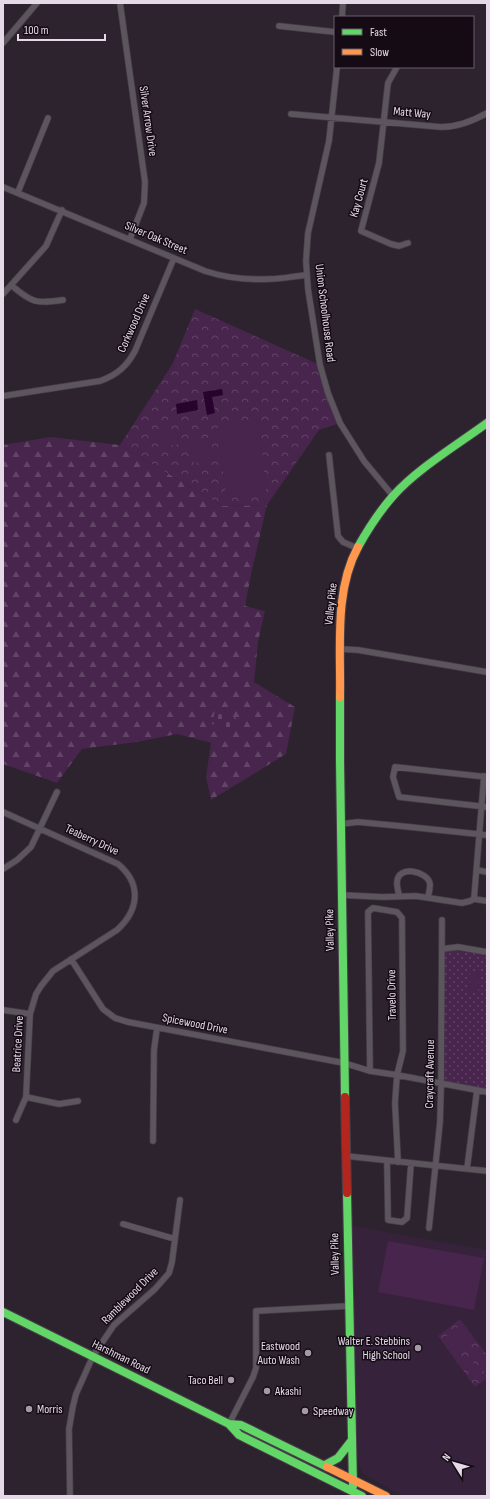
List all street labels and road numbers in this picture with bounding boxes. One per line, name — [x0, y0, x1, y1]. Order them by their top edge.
street label: Silver Arrow Drive — [136, 85, 160, 157]
street label: Matt Way — [393, 104, 432, 122]
street label: Kay Court — [346, 177, 372, 219]
street label: Silver Oak Street — [122, 218, 190, 258]
street label: Union Schoolhouse Road — [312, 263, 338, 363]
street label: Corkwood Drive — [114, 291, 154, 355]
street label: Valley Pike — [321, 582, 341, 626]
street label: Teaberry Drive — [63, 821, 122, 859]
street label: Valley Pike — [322, 909, 338, 951]
street label: Travelo Drive — [384, 969, 400, 1021]
street label: Spicewood Drive — [161, 1010, 229, 1038]
street label: Beatrice Drive — [9, 1015, 27, 1073]
street label: Craycraft Avenue — [422, 1039, 438, 1109]
street label: Valley Pike — [327, 1233, 343, 1275]
street label: Ramblewood Drive — [98, 1264, 162, 1328]
street label: Harshman Road — [89, 1336, 153, 1378]

